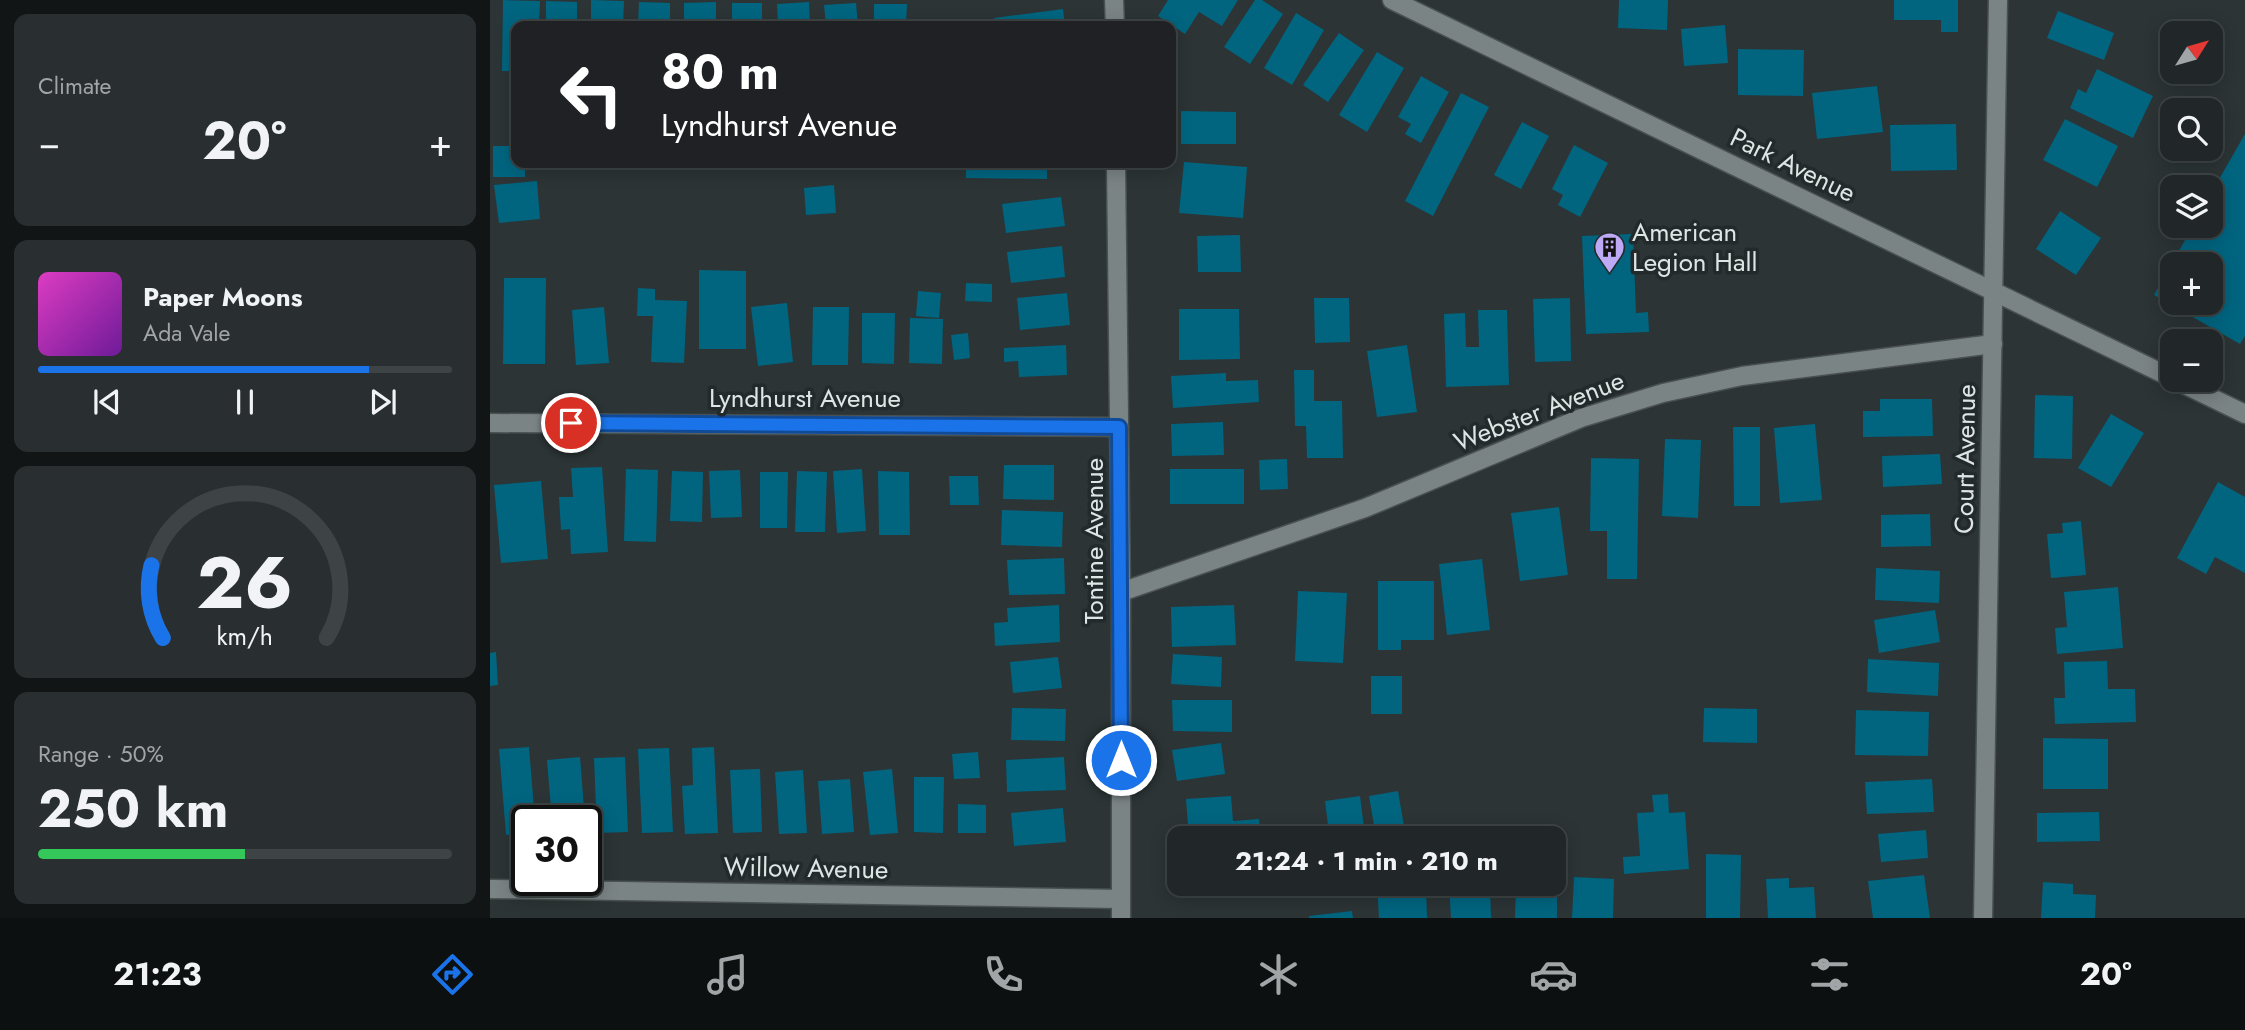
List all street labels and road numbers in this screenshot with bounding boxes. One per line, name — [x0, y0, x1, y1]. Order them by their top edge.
street label: Park Avenue — [1724, 118, 1862, 212]
street label: Webster Avenue — [1448, 361, 1630, 461]
street label: Lyndhurst Avenue — [709, 379, 901, 417]
street label: Court Avenue — [1945, 384, 1985, 534]
street label: Tontine Avenue — [1075, 458, 1113, 624]
street label: Willow Avenue — [723, 848, 889, 888]

